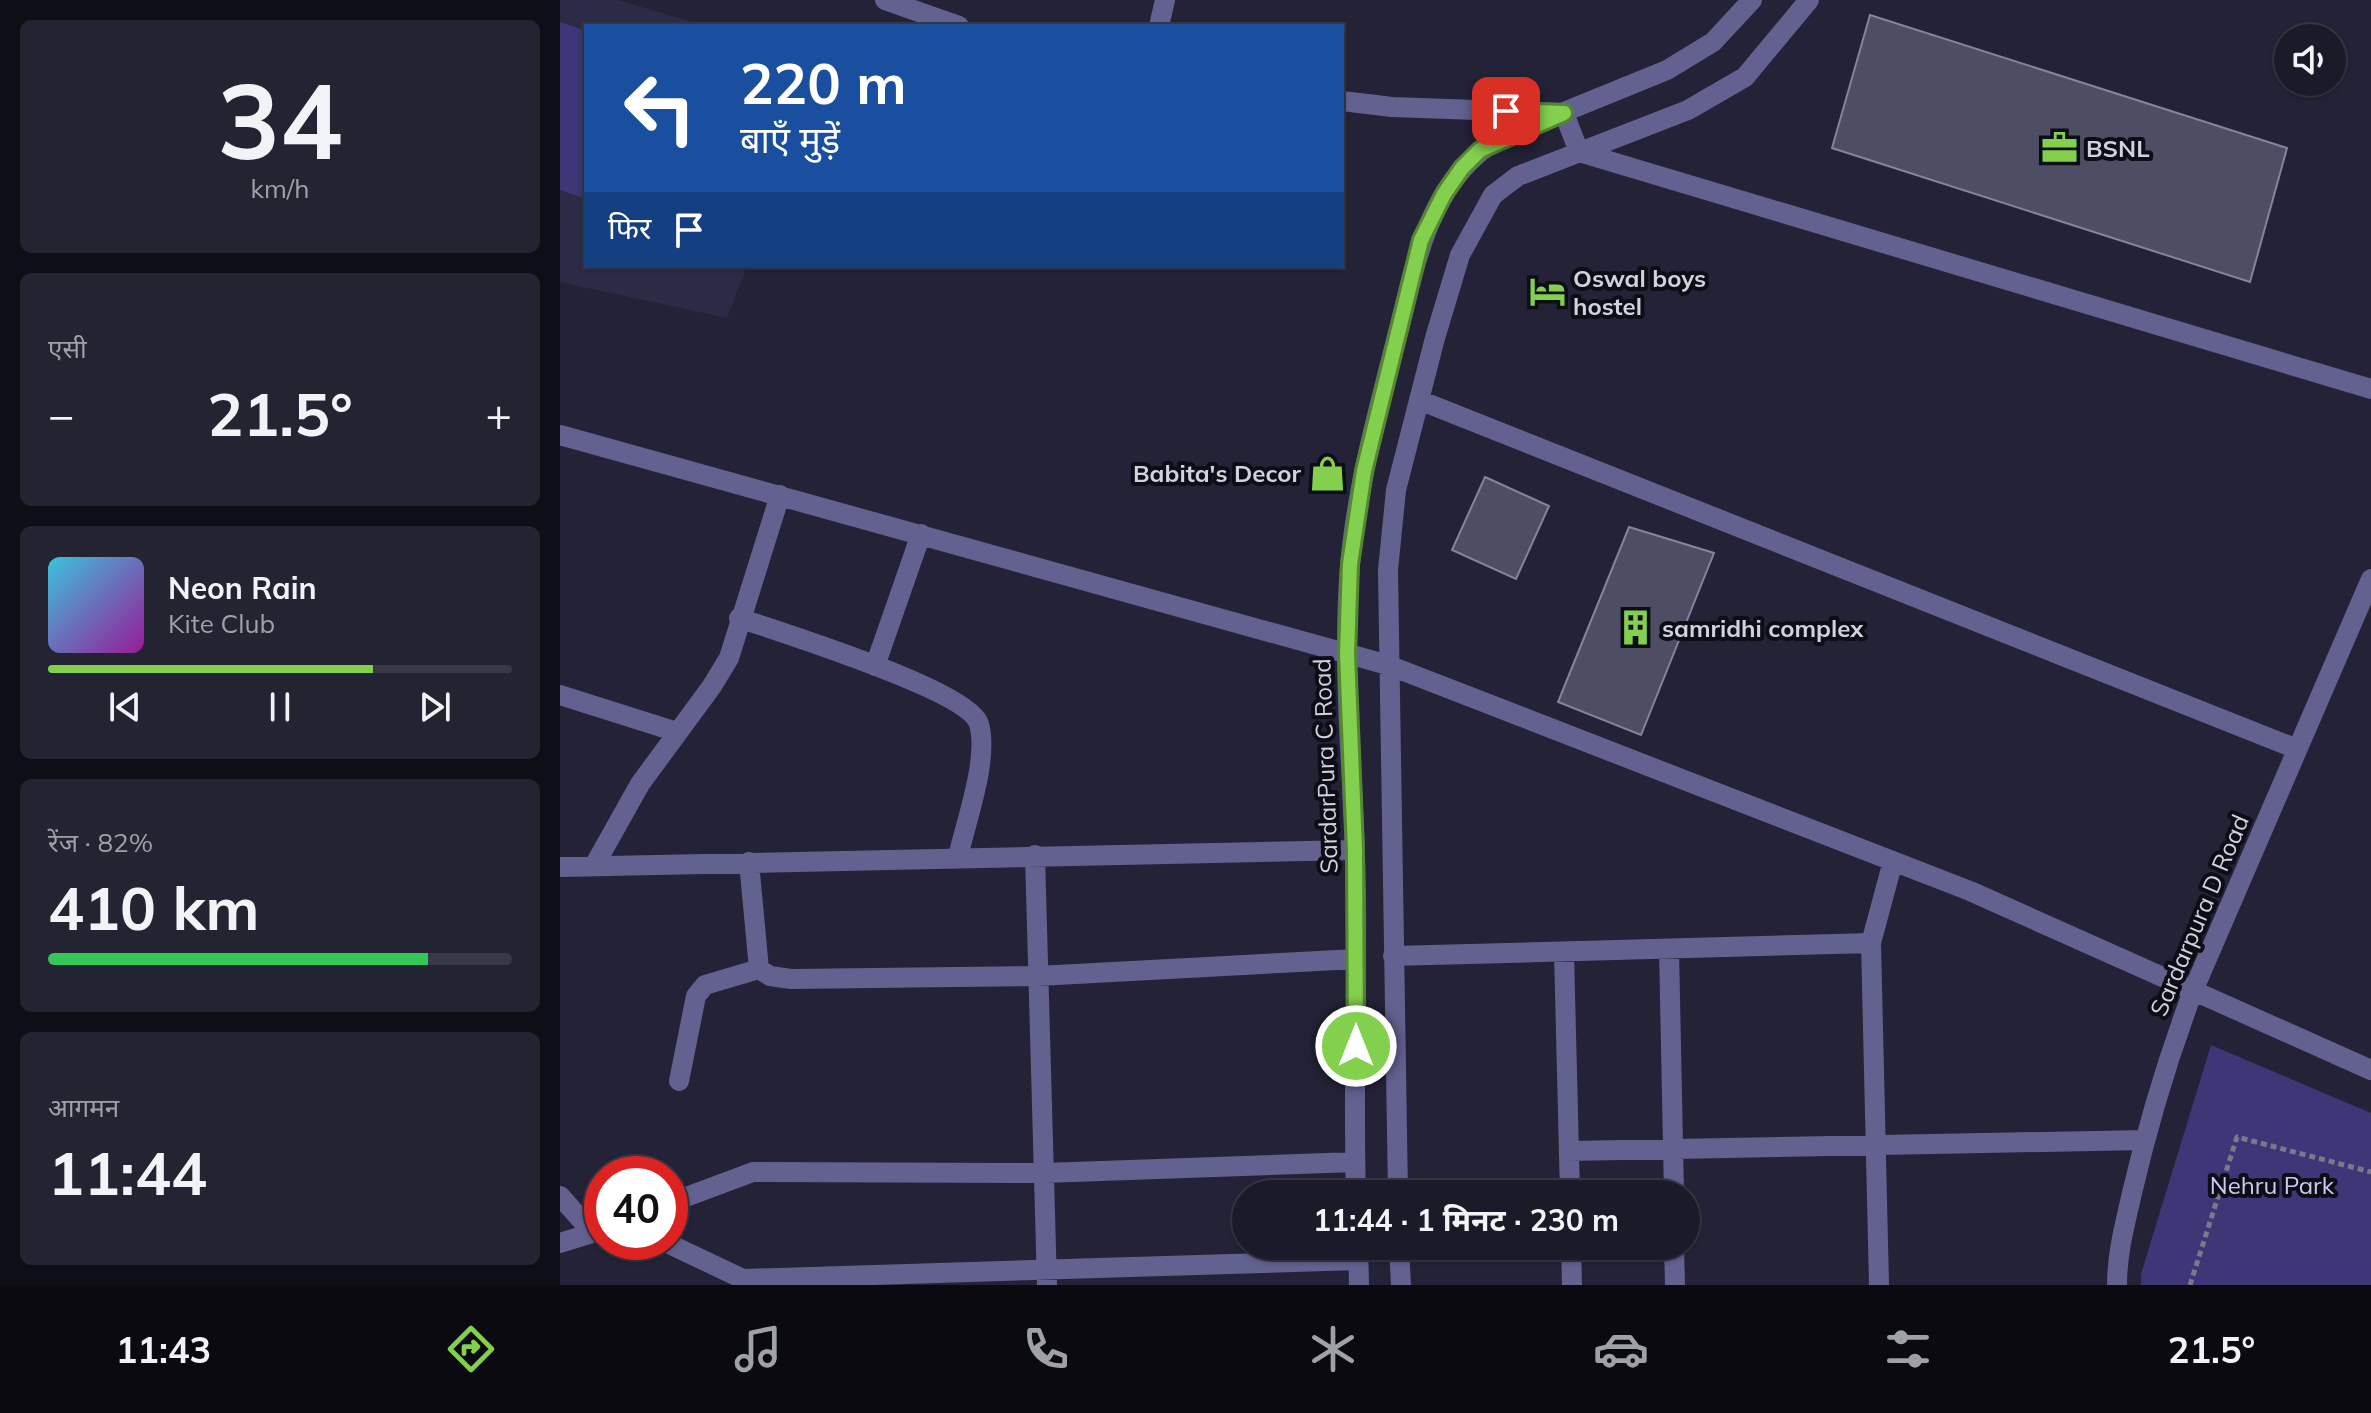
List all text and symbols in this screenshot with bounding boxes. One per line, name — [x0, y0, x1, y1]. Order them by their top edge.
map controls — [2274, 24, 2346, 96]
button: sound — [2274, 24, 2346, 96]
text: 220 m — [740, 48, 907, 118]
text: 34 — [218, 54, 342, 185]
icon: left — [608, 56, 712, 160]
pin — [1472, 77, 1540, 145]
icon: arrive — [1484, 89, 1528, 133]
text: बाएँ मुड़ें — [740, 117, 840, 162]
office icon: BSNL — [2041, 129, 2079, 167]
place label: BSNL — [2086, 133, 2150, 163]
text: km/h — [251, 172, 309, 205]
icon: arrive — [667, 208, 711, 252]
text: फिर — [608, 209, 651, 247]
place label: Oswal boys hostel — [1573, 263, 1706, 321]
hotel icon: Oswal boys hostel — [1528, 273, 1566, 311]
text: एसी — [48, 332, 87, 365]
text: 21.5° — [207, 376, 353, 451]
text: − — [48, 387, 74, 442]
text: + — [486, 387, 512, 442]
shop icon: Babita's Decor — [1308, 454, 1346, 492]
place label: Babita's Decor — [1133, 458, 1302, 488]
text: Neon Rain — [168, 569, 317, 607]
text: Kite Club — [168, 607, 275, 640]
building icon: samridhi complex — [1617, 609, 1655, 647]
place label: samridhi complex — [1662, 613, 1864, 643]
street label: SardarPura C Road — [1306, 658, 1344, 874]
icon: previous — [103, 685, 147, 729]
icon: pause — [258, 685, 302, 729]
icon: next — [413, 685, 457, 729]
street label: Sardarpura D Road — [2143, 810, 2255, 1020]
text: रेंज · 82% — [48, 826, 153, 859]
text: 410 km — [48, 870, 260, 945]
position arrow — [1314, 1004, 1398, 1088]
text: आगमन — [48, 1091, 119, 1124]
text: 11:44 — [48, 1135, 207, 1210]
speed limit sign: 40 — [584, 1156, 688, 1260]
park label: Nehru Park — [2210, 1170, 2335, 1200]
text: 11:44 · 1 मिनट · 230 m — [1313, 1201, 1619, 1239]
icon: directions — [443, 1321, 499, 1377]
icon: music — [730, 1321, 786, 1377]
icon: phone — [1018, 1321, 1074, 1377]
icon: climate — [1305, 1321, 1361, 1377]
icon: car — [1593, 1321, 1649, 1377]
icon: filters — [1880, 1321, 1936, 1377]
text: 11:43 — [116, 1327, 211, 1372]
text: 21.5° — [2168, 1327, 2255, 1372]

